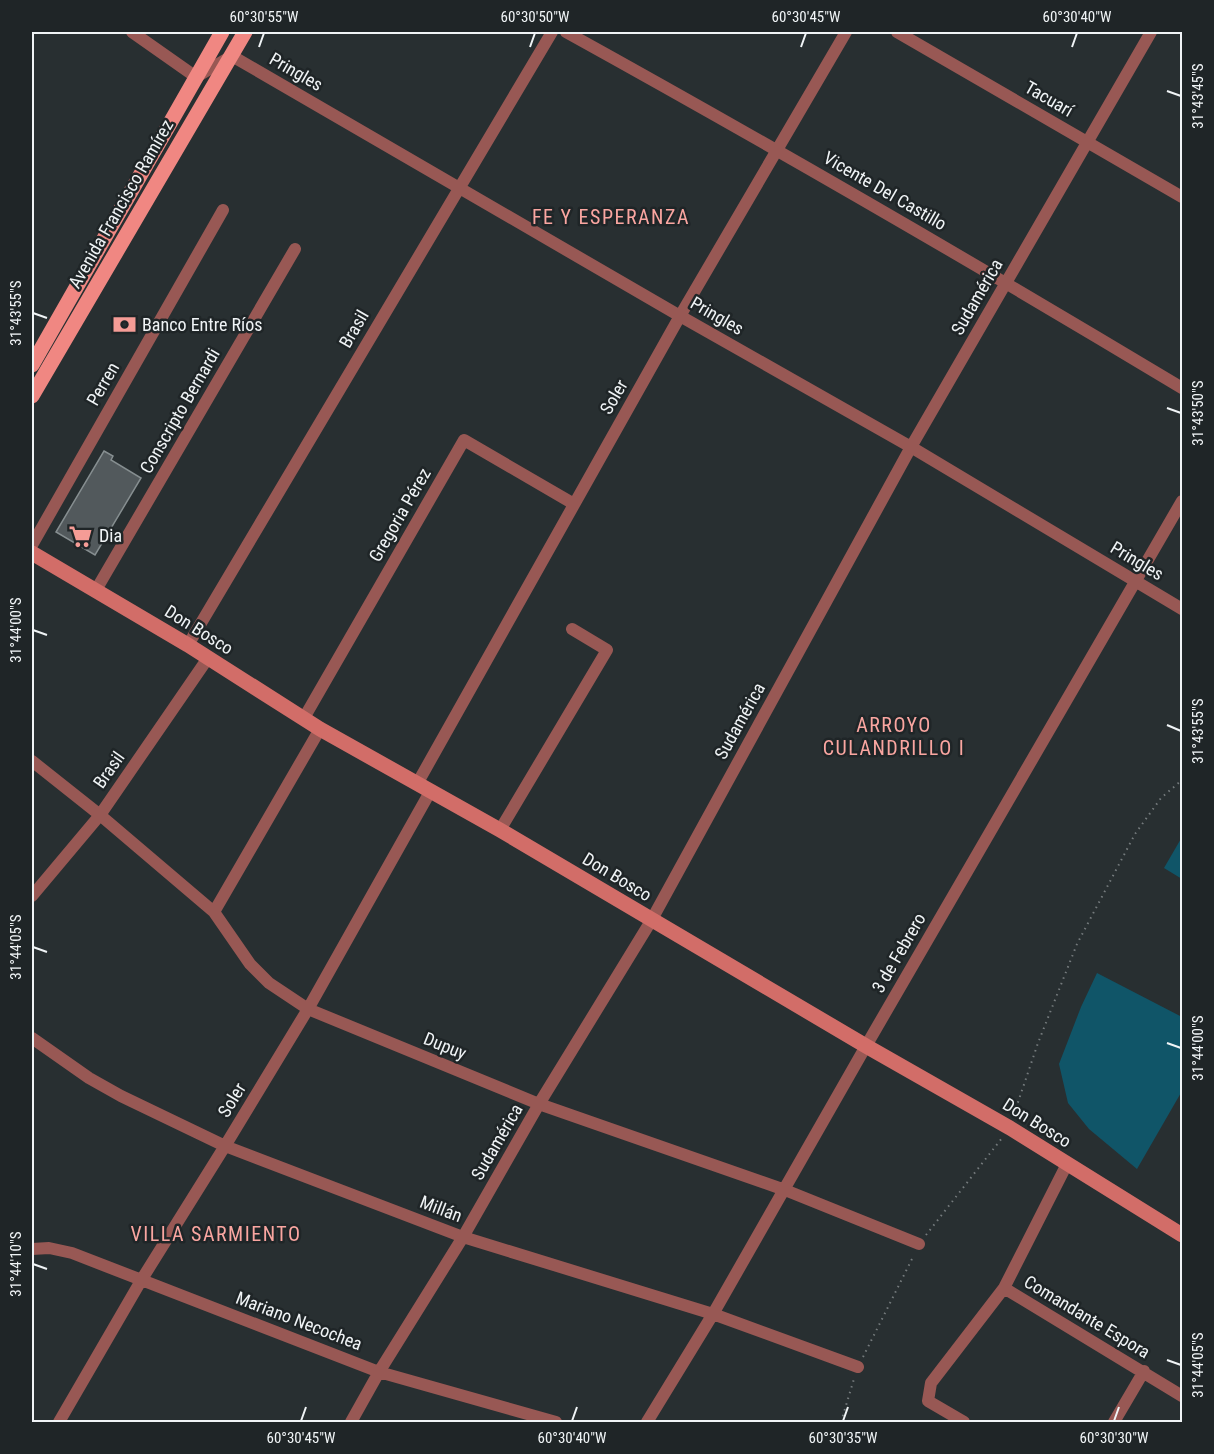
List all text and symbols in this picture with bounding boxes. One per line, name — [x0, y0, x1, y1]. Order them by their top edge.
text: 60°30'55"W — [230, 8, 299, 26]
text: 60°30'50"W — [501, 8, 570, 26]
text: 60°30'45"W — [772, 8, 841, 26]
text: 60°30'40"W — [1043, 8, 1112, 26]
street label: Pringles — [266, 48, 327, 95]
text: 31°43'45"S — [1189, 63, 1207, 129]
street label: Tacuarí — [1021, 76, 1078, 121]
street label: Avenida Francisco Ramírez — [64, 116, 177, 292]
street label: Vicente Del Castillo — [820, 147, 950, 234]
district label: FE Y ESPERANZA — [532, 205, 690, 229]
street label: Sudamérica — [946, 255, 1007, 338]
text: 31°43'55"S — [7, 280, 25, 346]
street label: Pringles — [687, 292, 748, 339]
street label: Brasil — [334, 306, 373, 351]
bank icon: Banco Entre Ríos — [111, 312, 137, 338]
place label: Banco Entre Ríos — [142, 314, 263, 335]
street label: Conscripto Bernardi — [135, 345, 224, 477]
street label: Perren — [82, 358, 123, 409]
street label: Soler — [595, 375, 632, 418]
text: 31°43'50"S — [1189, 380, 1207, 446]
street label: Gregoria Pérez — [364, 464, 435, 565]
supermarket icon: Dia — [68, 523, 94, 549]
place label: Dia — [99, 525, 122, 546]
street label: Pringles — [1107, 537, 1168, 584]
text: 31°44'00"S — [7, 597, 25, 663]
street label: Don Bosco — [161, 600, 237, 659]
street label: Sudamérica — [710, 679, 769, 763]
text: 31°43'55"S — [1189, 698, 1207, 764]
district label: ARROYO CULANDRILLO I — [823, 713, 965, 760]
street label: Brasil — [88, 747, 129, 792]
street label: Don Bosco — [579, 848, 655, 905]
street label: 3 de Febrero — [867, 909, 930, 996]
text: 31°44'05"S — [7, 914, 25, 980]
text: 31°44'00"S — [1189, 1015, 1207, 1081]
street label: Dupuy — [421, 1028, 470, 1064]
street label: Soler — [213, 1078, 250, 1121]
street label: Don Bosco — [999, 1093, 1075, 1152]
street label: Sudamérica — [466, 1100, 527, 1183]
street label: Millán — [417, 1191, 465, 1226]
district label: VILLA SARMIENTO — [131, 1222, 301, 1246]
text: 31°44'10"S — [7, 1231, 25, 1297]
street label: Comandante Espora — [1021, 1271, 1154, 1362]
street label: Mariano Necochea — [233, 1287, 365, 1354]
text: 31°44'05"S — [1189, 1332, 1207, 1398]
text: 60°30'45"W — [267, 1429, 336, 1447]
text: 60°30'40"W — [538, 1429, 607, 1447]
text: 60°30'35"W — [809, 1429, 878, 1447]
text: 60°30'30"W — [1080, 1429, 1149, 1447]

